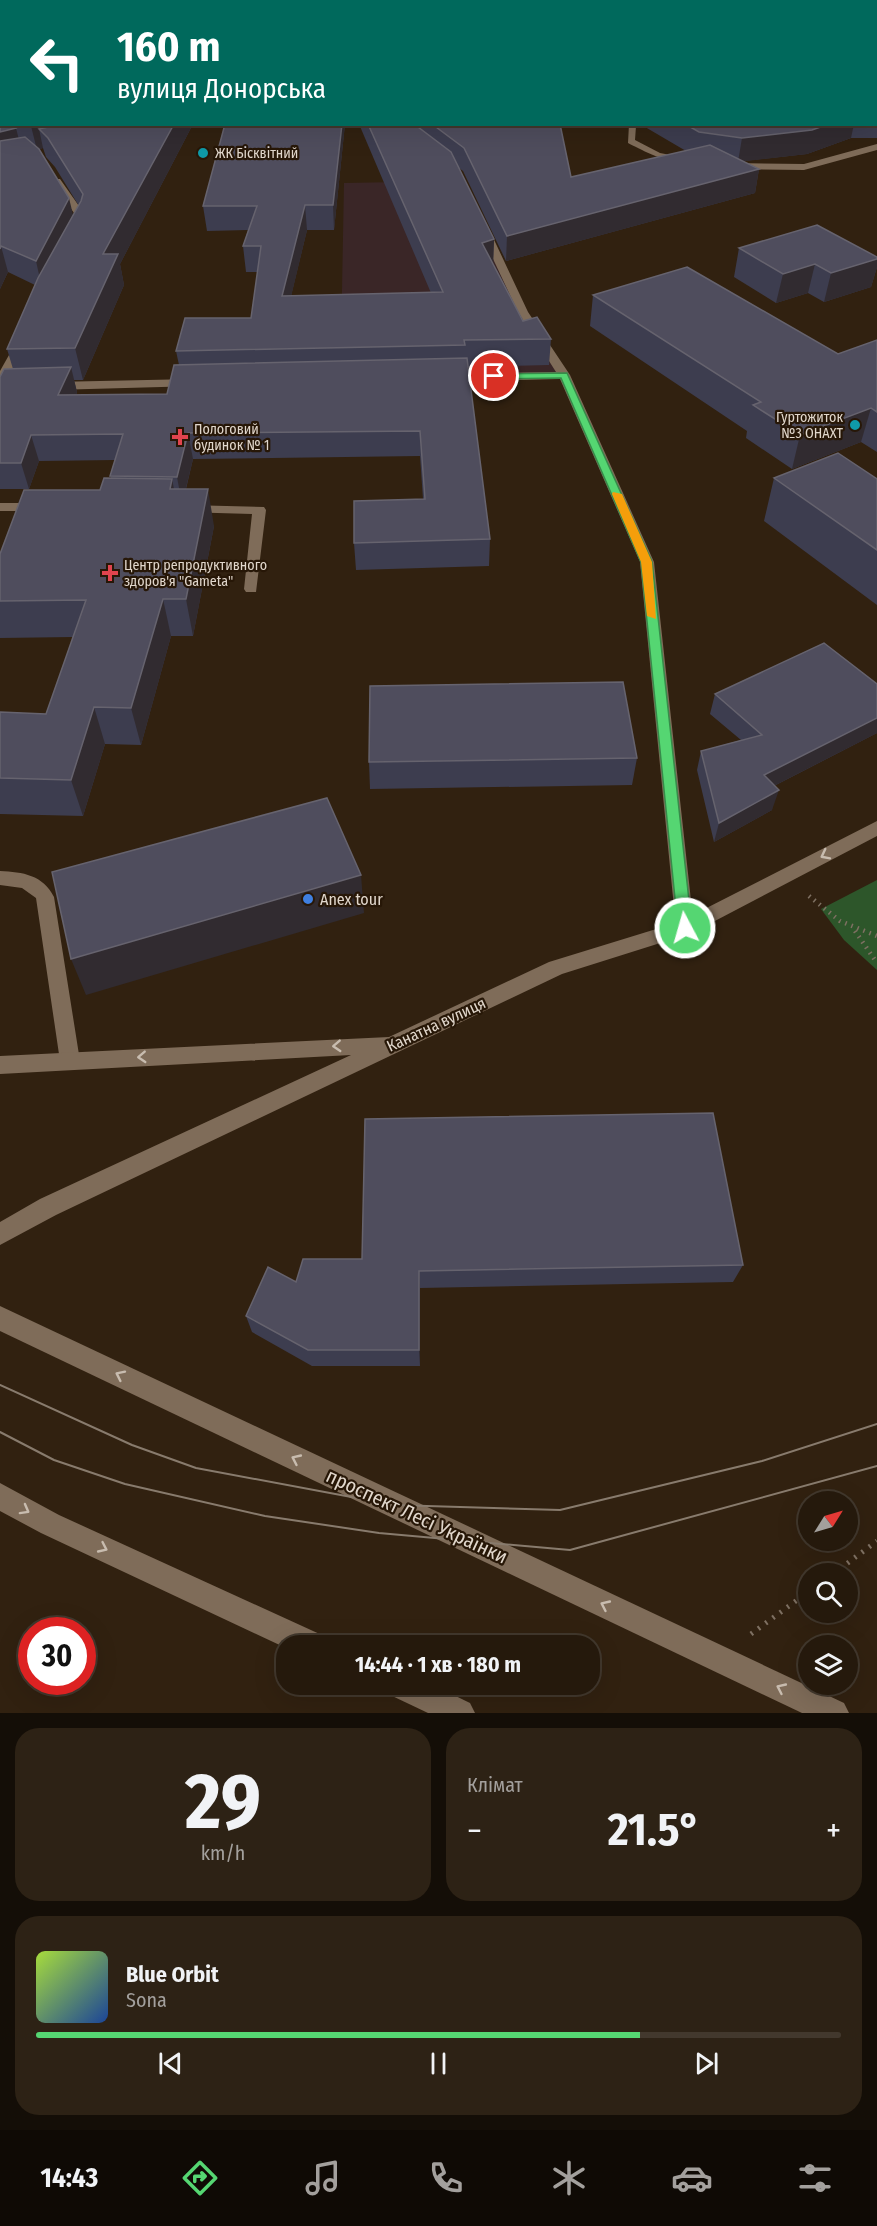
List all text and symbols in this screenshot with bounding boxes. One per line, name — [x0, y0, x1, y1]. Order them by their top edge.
text: 160 m — [117, 22, 220, 72]
icon: left — [18, 24, 96, 102]
text: вулиця Донорська — [117, 73, 326, 105]
place label: ЖК Бісквітний — [215, 145, 298, 162]
marker: ЖК Бісквітний — [196, 146, 210, 160]
pin — [468, 350, 519, 401]
icon: arrive — [477, 359, 510, 392]
place label: Гуртожиток №3 ОНАХТ — [776, 409, 844, 442]
marker: Гуртожиток №3 ОНАХТ — [848, 418, 862, 432]
place label: Пологовий будинок № 1 — [194, 421, 269, 454]
marker: Пологовий будинок № 1 — [171, 428, 189, 446]
place label: Центр репродуктивного здоров'я "Gameta" — [124, 557, 267, 590]
marker: Центр репродуктивного здоров'я "Gameta" — [101, 564, 119, 582]
one-way arrow — [821, 848, 831, 859]
place label: Anex tour — [320, 890, 383, 909]
marker: Anex tour — [301, 892, 315, 906]
position arrow — [653, 896, 717, 960]
street label: Канатна вулиця — [384, 993, 489, 1056]
one-way arrow — [332, 1040, 341, 1053]
one-way arrow — [137, 1051, 146, 1064]
one-way arrow — [115, 1371, 126, 1383]
one-way arrow — [291, 1454, 302, 1466]
street label: проспект Лесі Українки — [322, 1463, 512, 1569]
north arrow — [798, 1491, 858, 1551]
map controls — [798, 1491, 858, 1695]
one-way arrow — [19, 1503, 29, 1514]
one-way arrow — [97, 1541, 108, 1553]
button: search — [798, 1563, 858, 1623]
one-way arrow — [601, 1600, 612, 1612]
speed limit sign: 30 — [18, 1617, 96, 1695]
button: layers — [798, 1635, 858, 1695]
text: 14:44 · 1 хв · 180 m — [355, 1651, 521, 1678]
one-way arrow — [777, 1683, 788, 1695]
text: 29 — [185, 1755, 261, 1849]
text: Клімат — [467, 1773, 523, 1797]
text: 21.5° — [608, 1803, 700, 1857]
text: − — [467, 1811, 482, 1851]
text: + — [826, 1811, 841, 1851]
text: km/h — [201, 1841, 245, 1865]
text: Blue Orbit — [126, 1961, 219, 1988]
text: Sona — [126, 1988, 167, 2012]
icon: previous — [154, 2047, 187, 2080]
icon: pause — [422, 2047, 455, 2080]
icon: next — [690, 2047, 723, 2080]
icon: directions — [179, 2157, 221, 2199]
icon: music — [302, 2157, 344, 2199]
icon: phone — [425, 2157, 467, 2199]
icon: climate — [548, 2157, 590, 2199]
icon: car — [671, 2157, 713, 2199]
icon: filters — [794, 2157, 836, 2199]
text: 14:43 — [41, 2162, 98, 2194]

